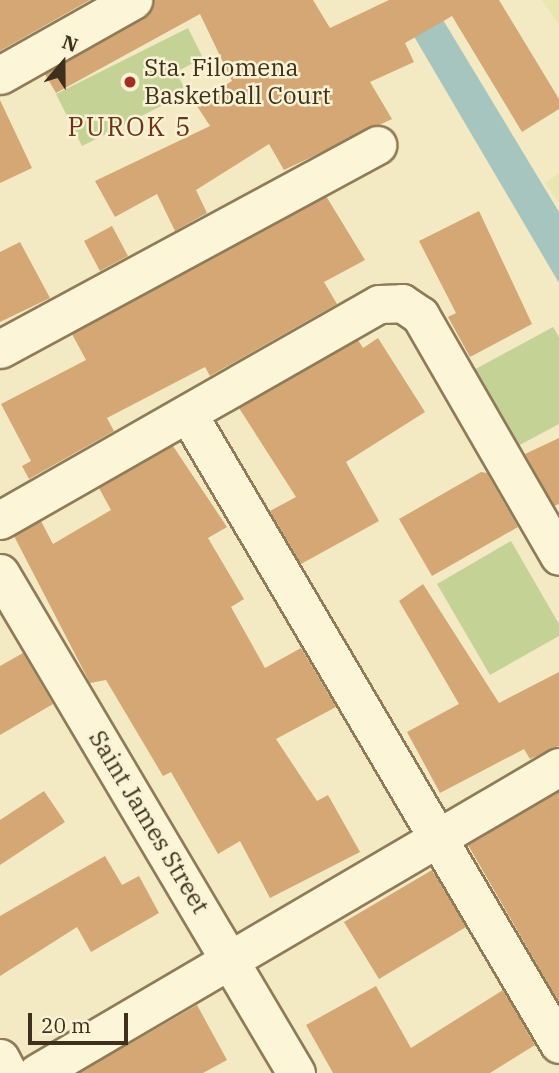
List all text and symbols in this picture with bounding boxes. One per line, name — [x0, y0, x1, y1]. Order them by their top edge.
north arrow — [28, 28, 98, 98]
text: N — [59, 29, 81, 57]
place label: Sta. Filomena Basketball Court — [144, 54, 331, 110]
marker: Sta. Filomena Basketball Court — [122, 74, 138, 90]
district label: PUROK 5 — [68, 111, 192, 143]
street label: Saint James Street — [83, 725, 215, 919]
scale bar — [32, 1000, 131, 1044]
text: 20 m — [41, 1011, 91, 1039]

